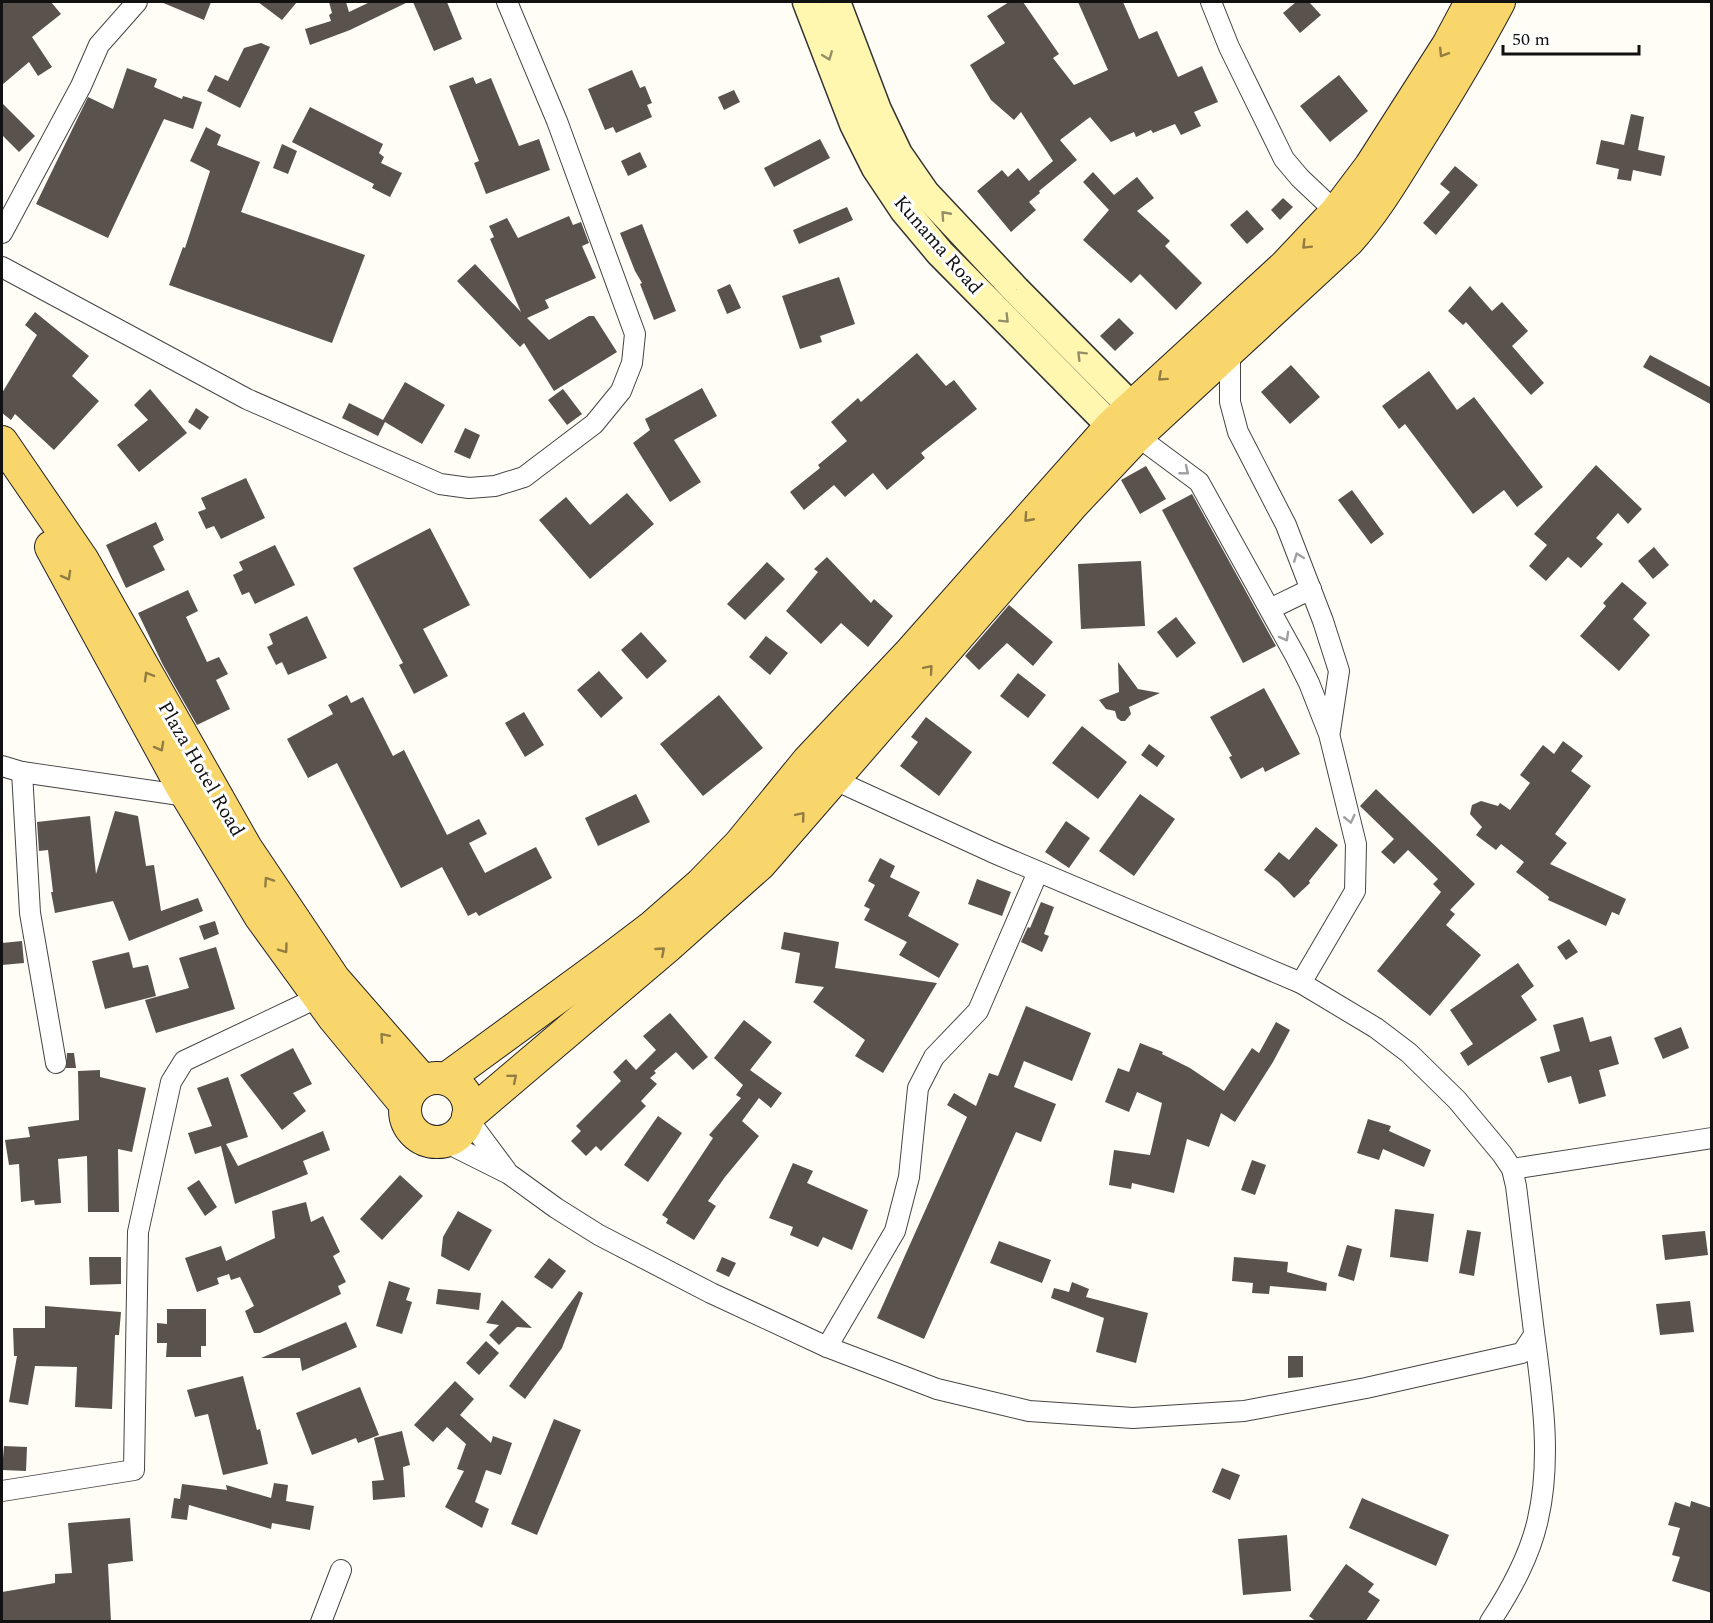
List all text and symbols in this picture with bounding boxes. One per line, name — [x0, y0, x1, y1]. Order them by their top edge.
scale bar — [1503, 18, 1640, 56]
text: 50 m — [1512, 26, 1550, 53]
one-way arrow — [1439, 47, 1451, 57]
one-way arrow — [821, 50, 833, 61]
street label: Kunama Road — [886, 189, 990, 301]
one-way arrow — [941, 211, 952, 222]
one-way arrow — [1302, 238, 1313, 249]
one-way arrow — [997, 312, 1008, 323]
one-way arrow — [1077, 352, 1088, 363]
one-way arrow — [1159, 370, 1169, 381]
one-way arrow — [1178, 463, 1189, 474]
one-way arrow — [1024, 511, 1035, 522]
one-way arrow — [1293, 553, 1305, 564]
one-way arrow — [60, 570, 71, 580]
one-way arrow — [1278, 630, 1289, 641]
one-way arrow — [922, 665, 933, 676]
one-way arrow — [144, 672, 156, 682]
street label: Plaza Hotel Road — [150, 696, 252, 842]
one-way arrow — [153, 741, 164, 752]
one-way arrow — [793, 812, 804, 823]
one-way arrow — [1342, 814, 1355, 824]
one-way arrow — [264, 876, 275, 887]
one-way arrow — [277, 943, 288, 954]
one-way arrow — [654, 947, 665, 958]
one-way arrow — [380, 1033, 391, 1043]
one-way arrow — [506, 1074, 517, 1085]

